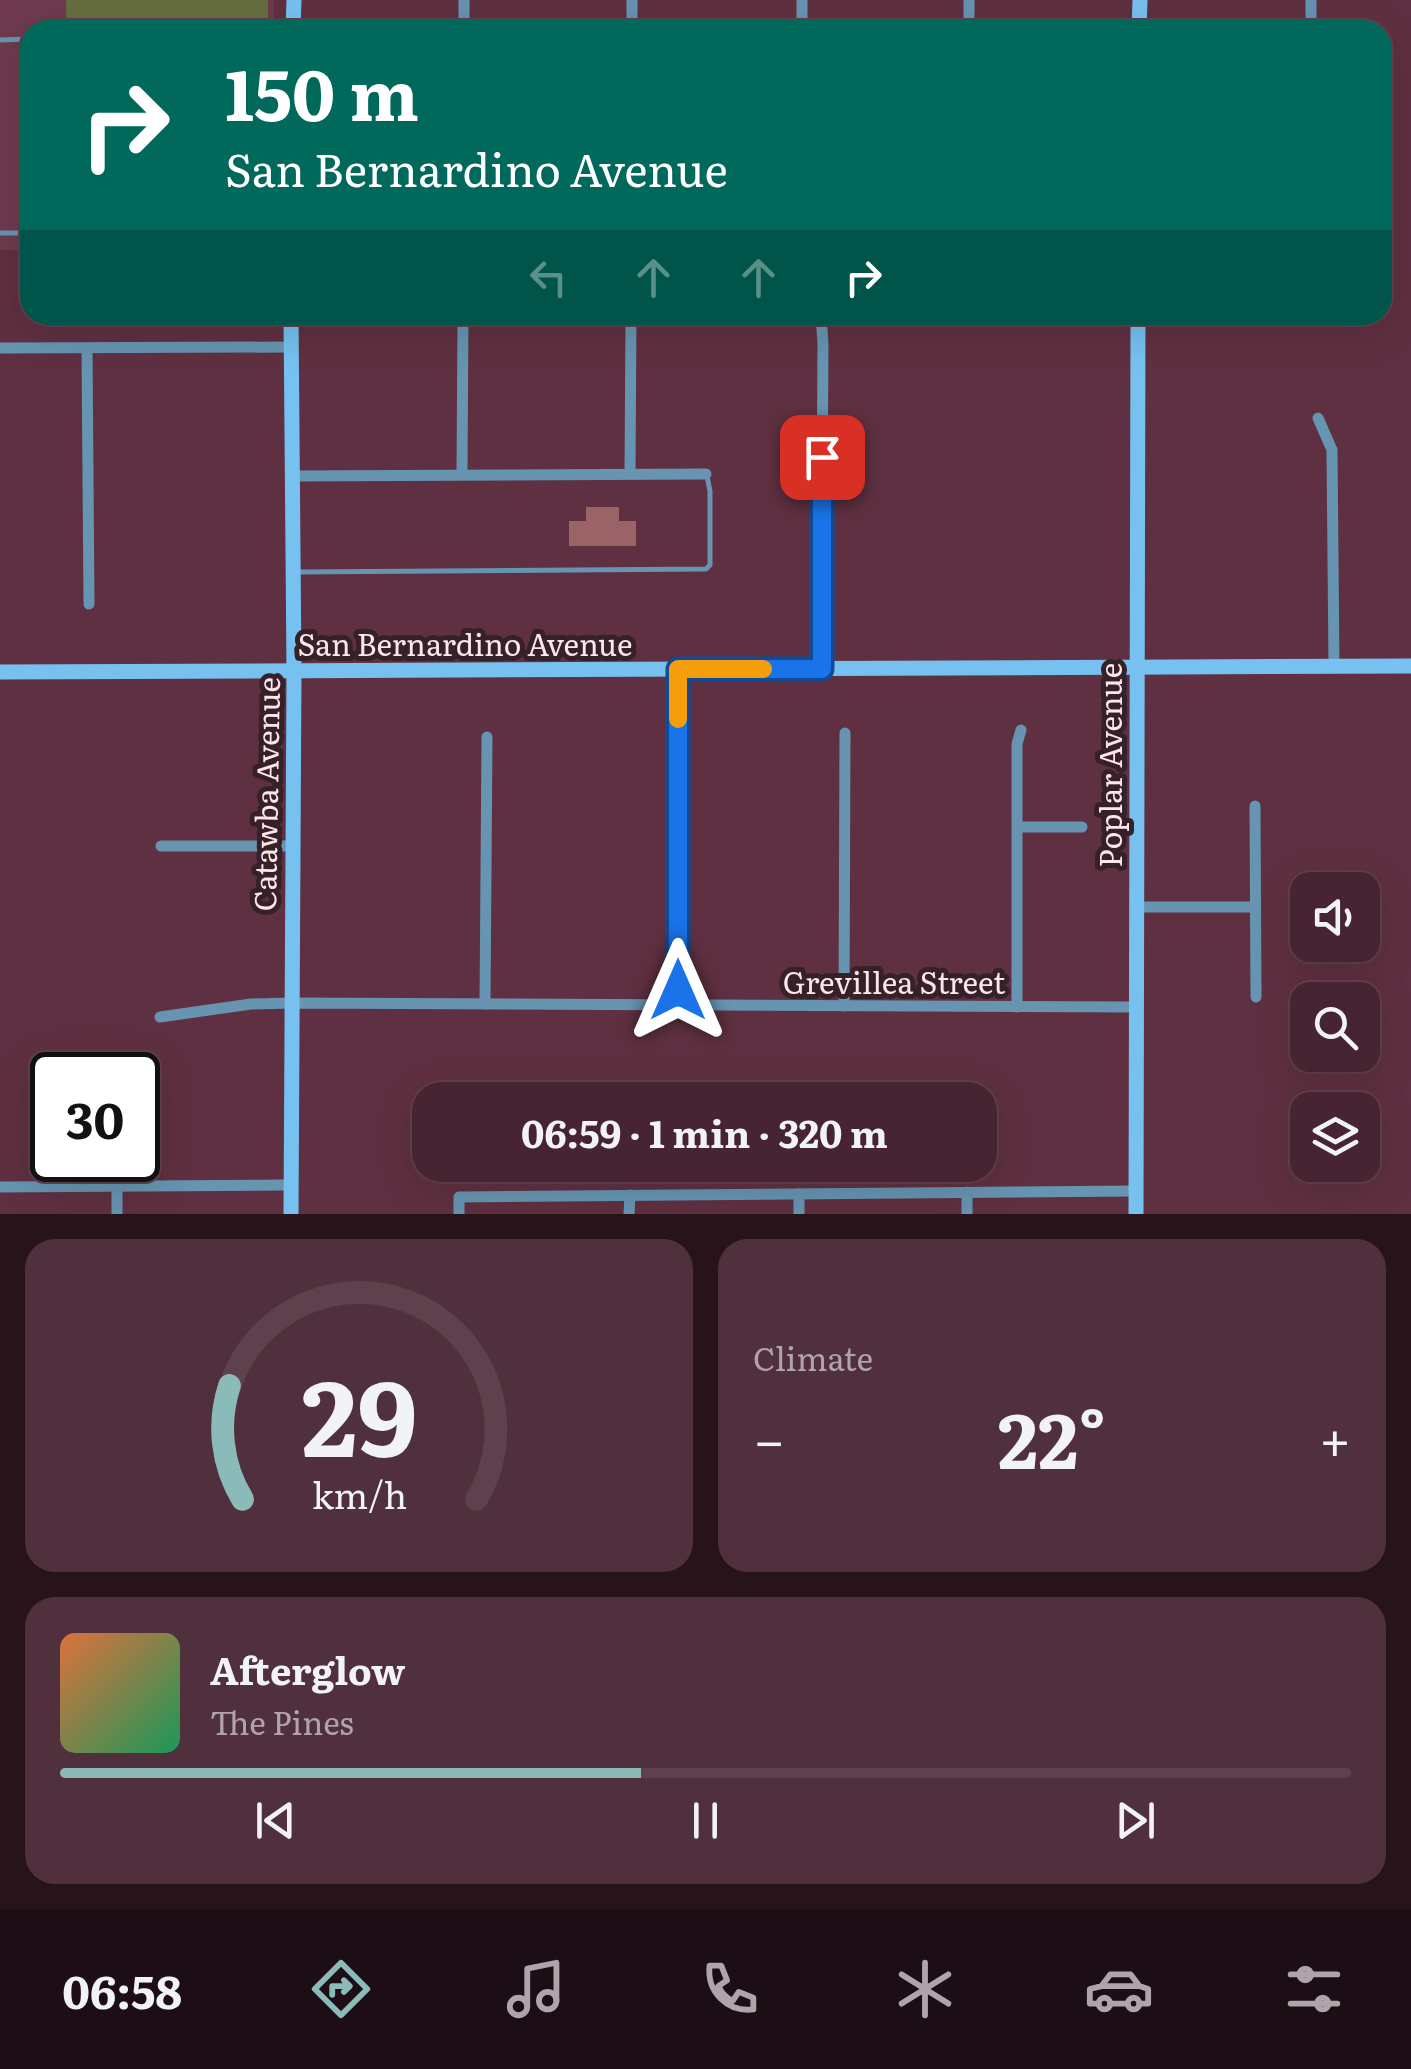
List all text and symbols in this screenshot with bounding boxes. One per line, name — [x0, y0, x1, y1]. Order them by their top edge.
text: 150 m — [225, 39, 419, 143]
icon: right — [60, 60, 190, 190]
text: San Bernardino Avenue — [225, 134, 728, 201]
icon: left — [521, 250, 576, 305]
icon: ahead — [626, 250, 681, 305]
icon: ahead — [731, 250, 786, 305]
icon: right — [836, 250, 891, 305]
pin — [780, 415, 865, 500]
icon: arrive — [795, 430, 850, 485]
street label: San Bernardino Avenue — [297, 621, 633, 665]
street label: Poplar Avenue — [1087, 663, 1131, 867]
street label: Catawba Avenue — [241, 676, 289, 912]
map controls — [1290, 872, 1380, 1182]
button: sound — [1290, 872, 1380, 962]
position arrow — [626, 938, 730, 1042]
street label: Grevillea Street — [783, 959, 1005, 1003]
button: search — [1290, 982, 1380, 1072]
speed limit sign: 30 — [30, 1052, 160, 1182]
button: layers — [1290, 1092, 1380, 1182]
text: 06:59 · 1 min · 320 m — [521, 1103, 888, 1160]
text: Climate — [753, 1333, 873, 1381]
text: 29 — [301, 1335, 417, 1489]
text: 22° — [998, 1381, 1106, 1492]
text: − — [753, 1396, 785, 1478]
text: + — [1319, 1396, 1351, 1478]
text: km/h — [311, 1467, 407, 1520]
text: Afterglow — [210, 1640, 405, 1697]
text: The Pines — [210, 1697, 354, 1745]
icon: previous — [248, 1793, 303, 1848]
icon: pause — [678, 1793, 733, 1848]
icon: next — [1108, 1793, 1163, 1848]
icon: directions — [306, 1954, 376, 2024]
icon: music — [501, 1954, 571, 2024]
icon: phone — [695, 1954, 765, 2024]
icon: climate — [890, 1954, 960, 2024]
icon: car — [1084, 1954, 1154, 2024]
icon: filters — [1279, 1954, 1349, 2024]
text: 06:58 — [62, 1956, 182, 2023]

